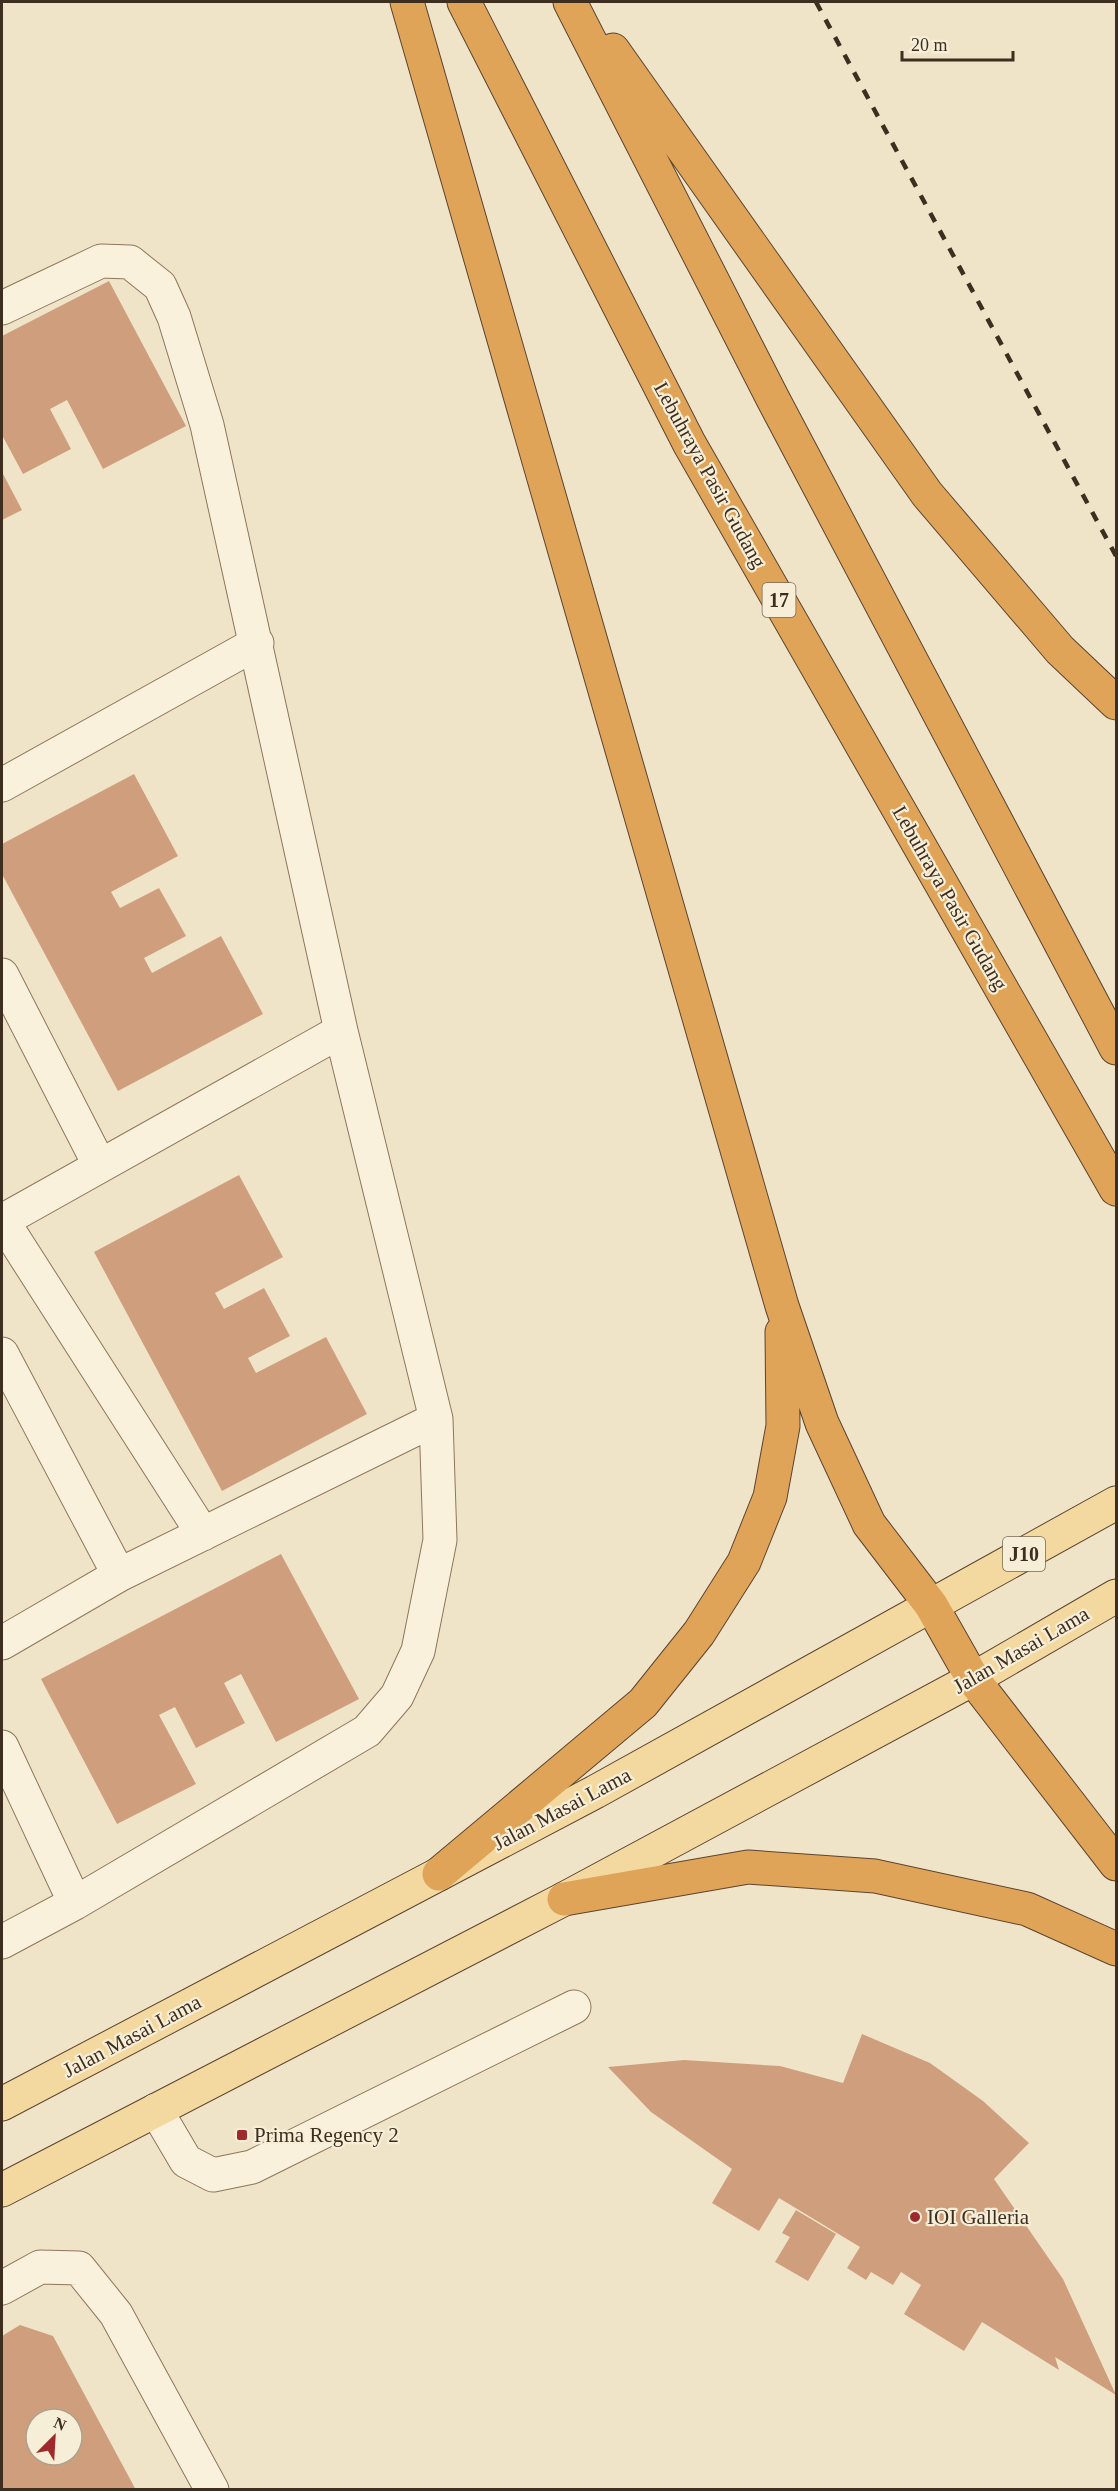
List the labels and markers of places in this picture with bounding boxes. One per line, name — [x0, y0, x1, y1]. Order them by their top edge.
place label: Prima Regency 2 — [254, 2123, 399, 2147]
marker: Prima Regency 2 — [235, 2128, 249, 2142]
place label: IOI Galleria — [927, 2205, 1030, 2229]
marker: IOI Galleria — [908, 2210, 922, 2224]

